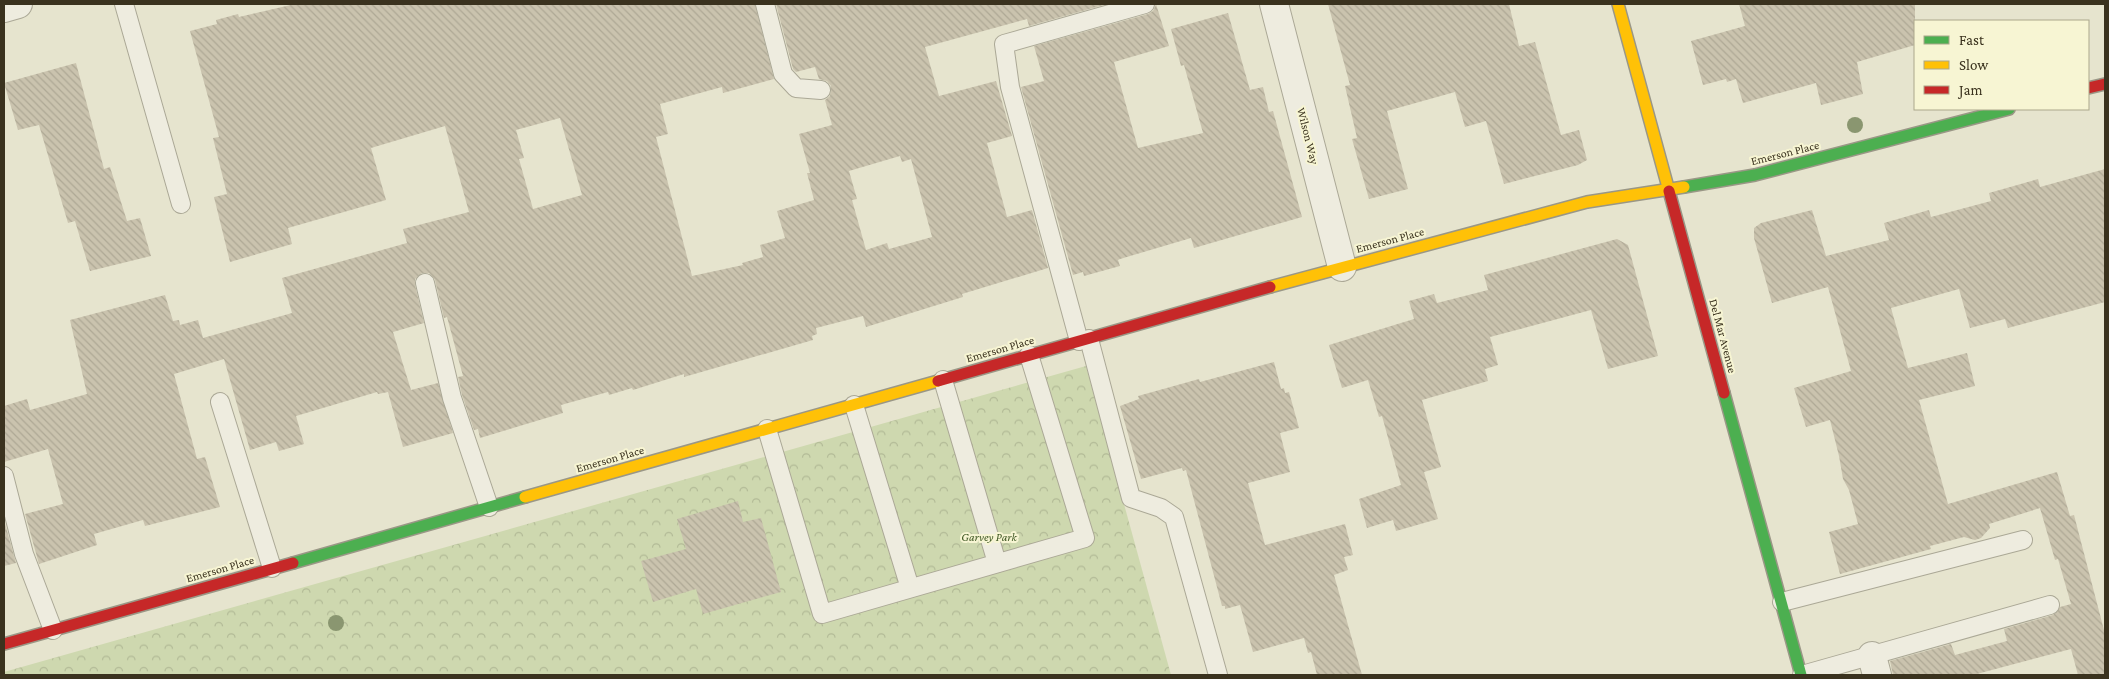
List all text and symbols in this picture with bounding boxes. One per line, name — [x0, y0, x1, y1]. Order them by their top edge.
legend — [1914, 20, 2089, 110]
text: Fast — [1959, 32, 1985, 48]
text: Slow — [1959, 57, 1989, 73]
text: Jam — [1957, 82, 1982, 99]
street label: Wilson Way — [1294, 106, 1322, 166]
street label: Emerson Place — [1749, 138, 1821, 168]
street label: Emerson Place — [1354, 224, 1426, 256]
street label: Del Mar Avenue — [1706, 297, 1740, 375]
street label: Emerson Place — [964, 333, 1036, 365]
street label: Emerson Place — [574, 443, 646, 475]
park label: Garvey Park — [961, 530, 1017, 544]
street label: Emerson Place — [184, 553, 256, 585]

